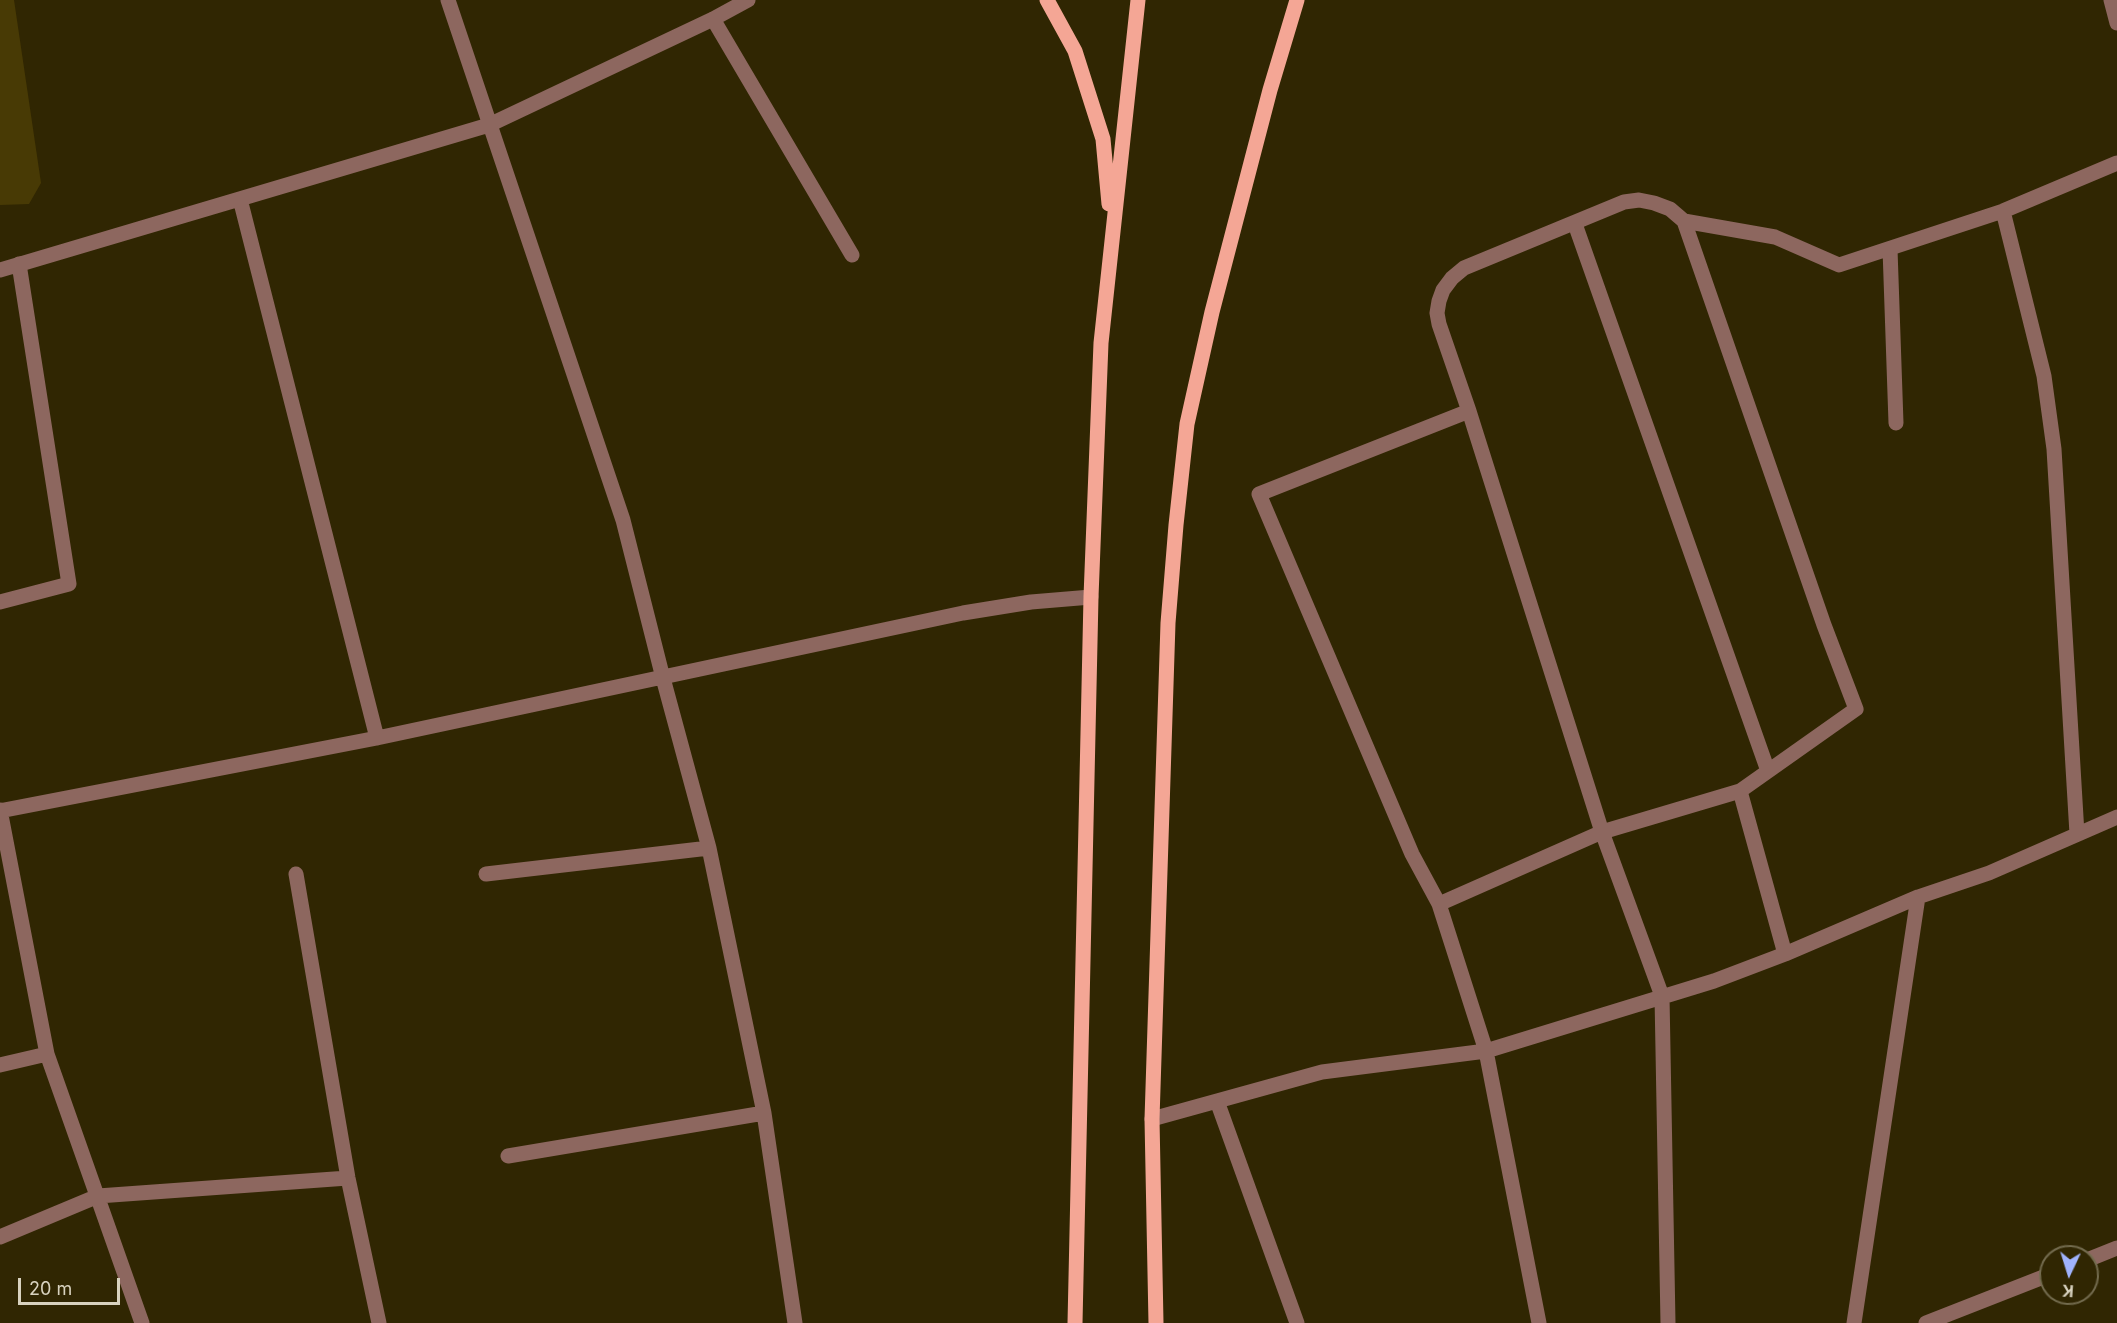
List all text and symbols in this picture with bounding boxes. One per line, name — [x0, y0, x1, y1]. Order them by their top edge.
north arrow — [2039, 1245, 2099, 1305]
scale bar — [21, 1266, 123, 1304]
text: 20 m — [29, 1278, 72, 1299]
text: K — [2061, 1281, 2074, 1301]

